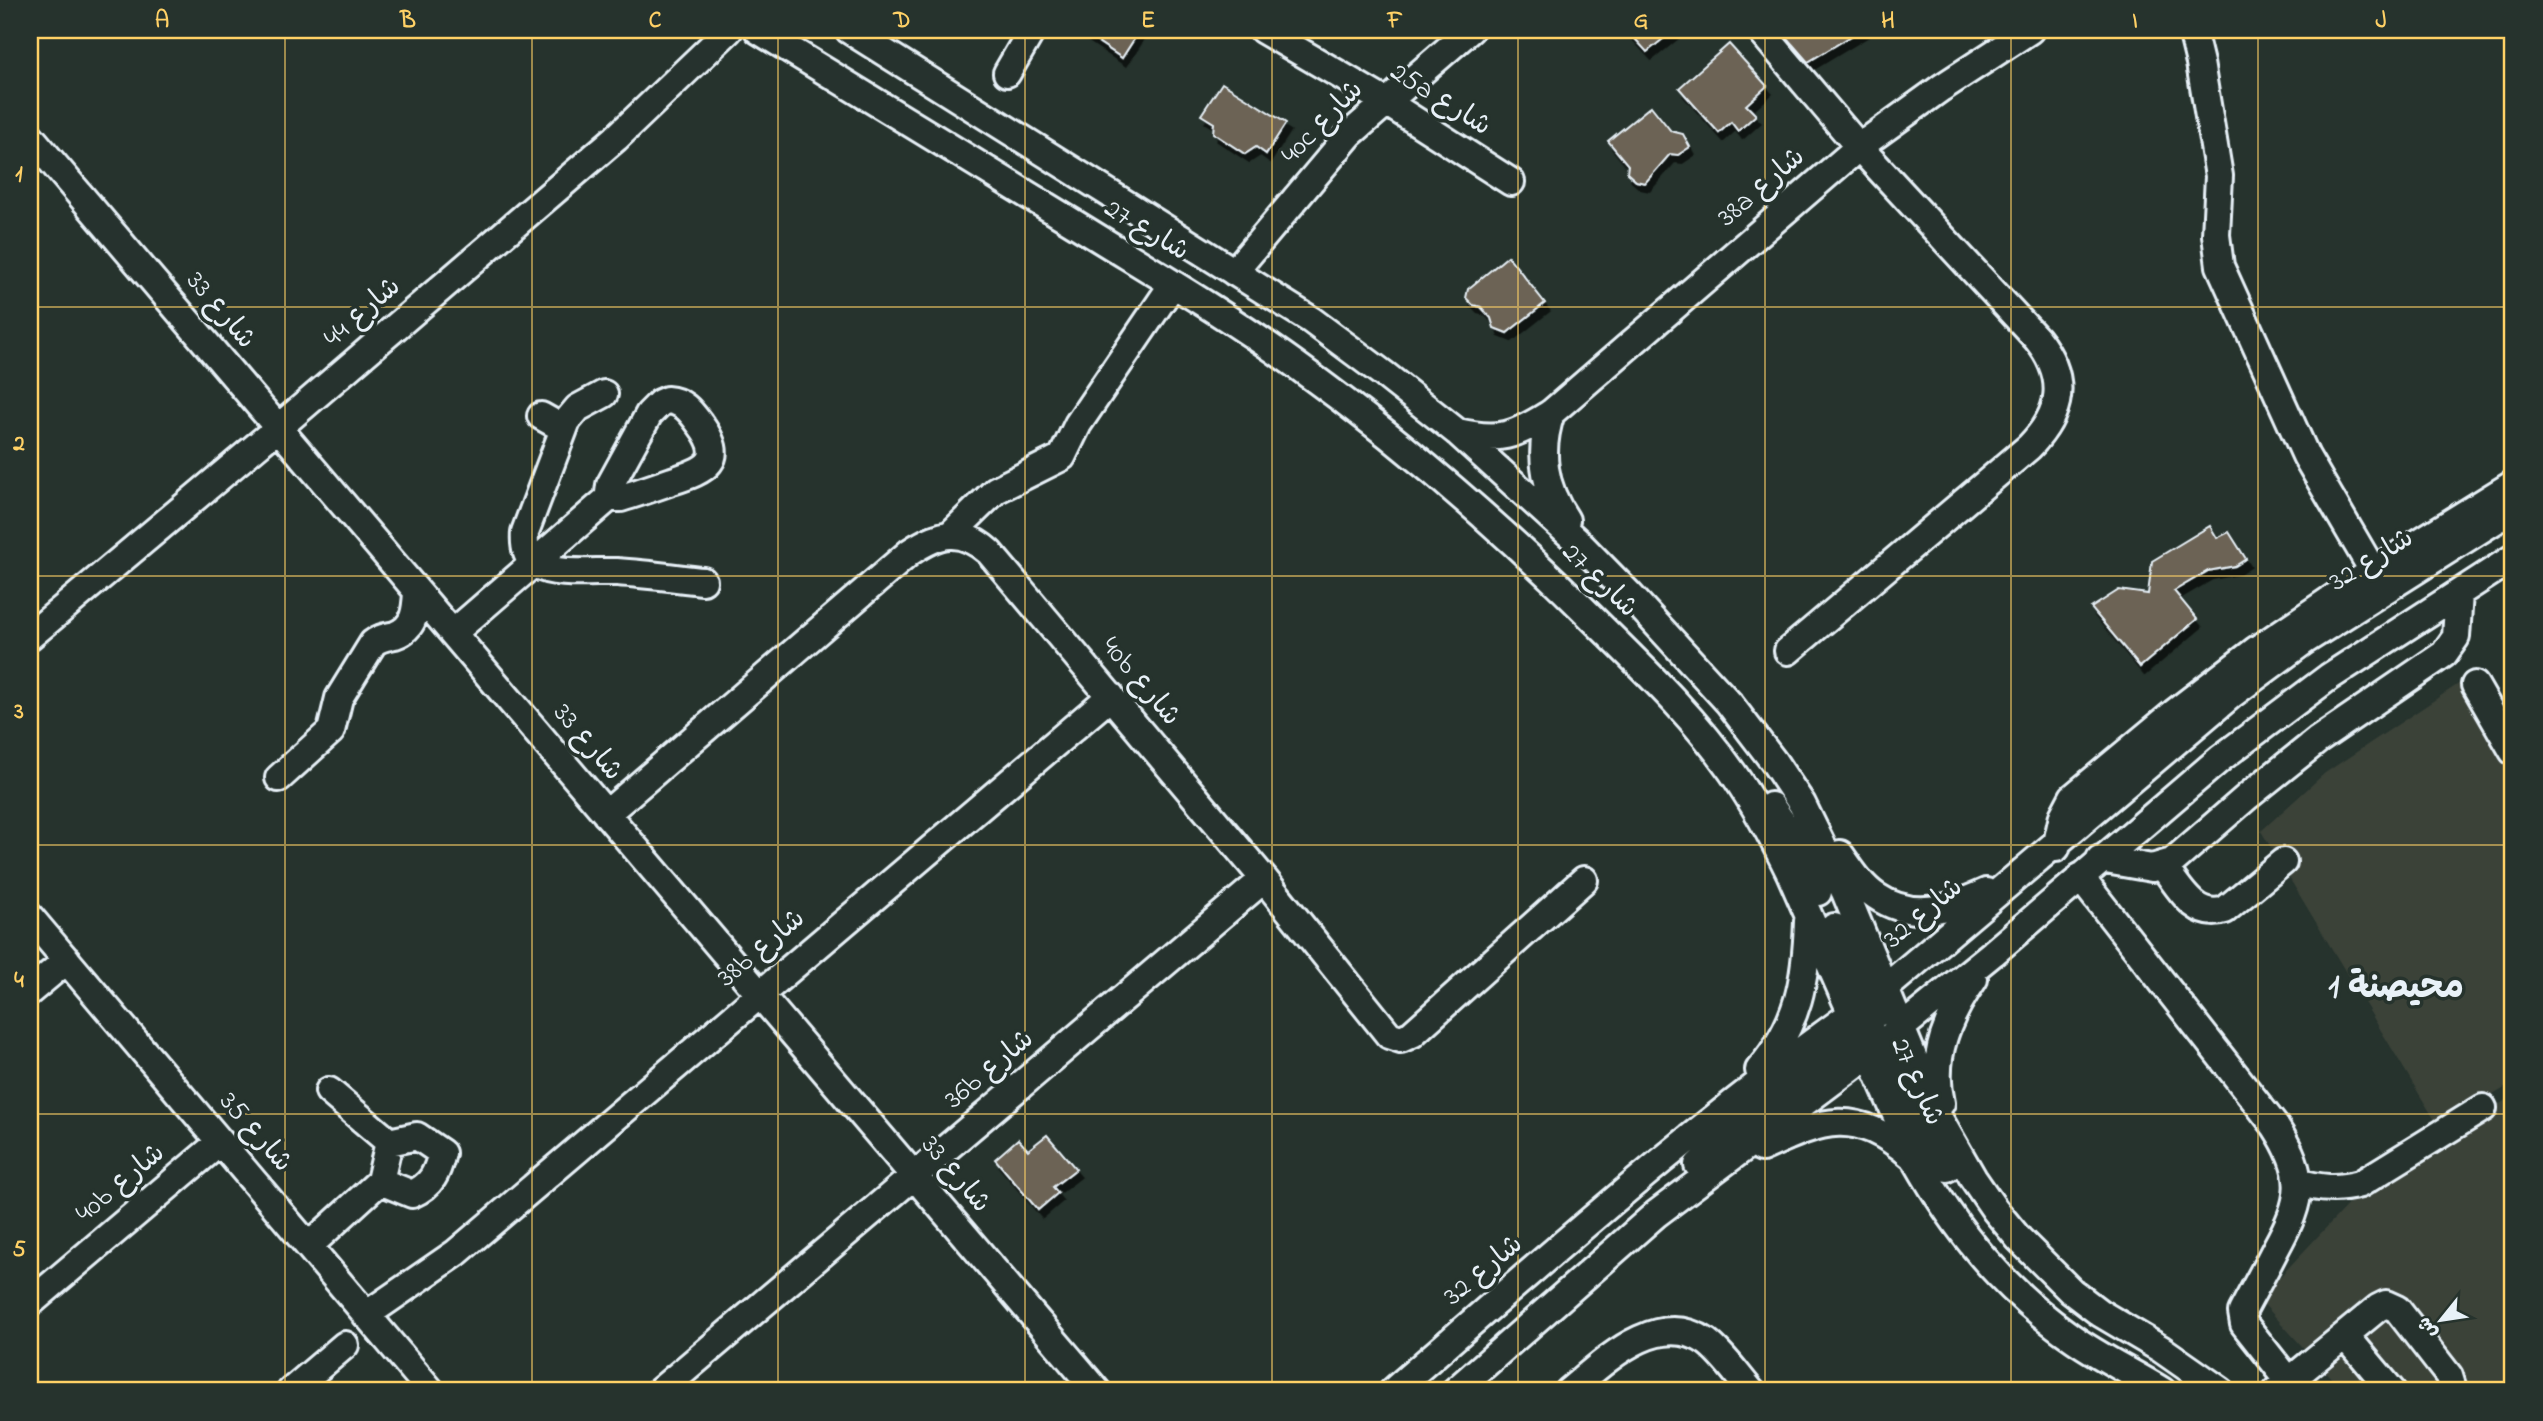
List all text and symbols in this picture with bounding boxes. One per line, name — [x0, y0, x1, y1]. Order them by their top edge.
text: A — [155, 5, 169, 38]
text: B — [399, 5, 416, 38]
text: C — [649, 5, 662, 38]
text: D — [893, 5, 910, 38]
text: E — [1141, 5, 1155, 38]
text: F — [1387, 5, 1403, 38]
text: G — [1634, 5, 1648, 38]
text: H — [1881, 5, 1895, 38]
text: I — [2132, 5, 2138, 38]
text: J — [2375, 5, 2387, 38]
street label: 25a شارع — [1381, 53, 1499, 147]
street label: 40c شارع — [1272, 71, 1374, 175]
street label: 38a شارع — [1709, 138, 1815, 238]
text: 1 — [15, 159, 23, 192]
street label: شارع 27 — [1096, 189, 1196, 273]
street label: شارع 33 — [175, 263, 265, 359]
street label: شارع 44 — [315, 268, 411, 358]
text: 2 — [12, 428, 25, 461]
street label: شارع 32 — [2322, 519, 2422, 603]
street label: شارع 27 — [1551, 534, 1647, 628]
street label: 40b شارع — [1090, 628, 1190, 736]
street label: شارع 33 — [542, 695, 632, 791]
text: 3 — [13, 696, 24, 729]
street label: شارع 32 — [1875, 868, 1973, 960]
street label: 38b شارع — [709, 900, 815, 998]
district label: محيصنة 1 — [2328, 963, 2464, 1014]
text: 4 — [14, 965, 24, 998]
street label: 36b شارع — [936, 1020, 1044, 1120]
street label: شارع 27 — [1878, 1031, 1954, 1133]
street label: شارع 35 — [208, 1084, 302, 1182]
street label: شارع 33 — [910, 1127, 1000, 1223]
street label: 40b شارع — [67, 1134, 175, 1234]
street label: شارع 32 — [1435, 1225, 1533, 1317]
text: 5 — [12, 1234, 26, 1267]
north arrow — [2406, 1284, 2476, 1354]
text: ش — [2411, 1311, 2445, 1343]

